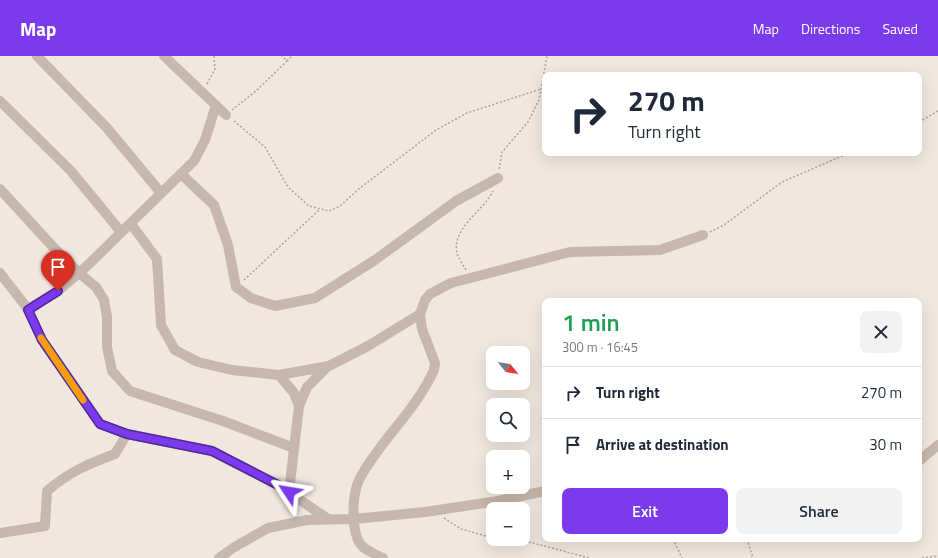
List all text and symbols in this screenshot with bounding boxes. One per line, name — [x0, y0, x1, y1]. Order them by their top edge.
text: Map — [20, 14, 56, 43]
text: Map — [753, 18, 779, 39]
text: Directions — [801, 18, 860, 39]
text: Saved — [882, 18, 918, 39]
text: 270 m — [628, 79, 705, 122]
icon: right — [562, 88, 614, 140]
text: Turn right — [628, 118, 701, 145]
pin — [41, 250, 75, 291]
icon: arrive — [47, 256, 69, 278]
text: 1 min — [562, 304, 620, 340]
button: close — [860, 311, 902, 353]
text: 300 m · 16:45 — [562, 337, 638, 357]
north arrow — [486, 346, 530, 390]
map controls — [486, 346, 530, 546]
text: Turn right — [596, 381, 660, 404]
text: 270 m — [861, 381, 902, 404]
icon: right — [562, 382, 584, 404]
button: search — [486, 398, 530, 442]
text: Arrive at destination — [596, 433, 729, 456]
text: 30 m — [869, 433, 902, 456]
icon: arrive — [562, 434, 584, 456]
button: + — [486, 450, 530, 494]
position arrow — [268, 471, 310, 513]
button: Exit — [562, 488, 728, 534]
button: Share — [736, 488, 902, 534]
button: − — [486, 502, 530, 546]

